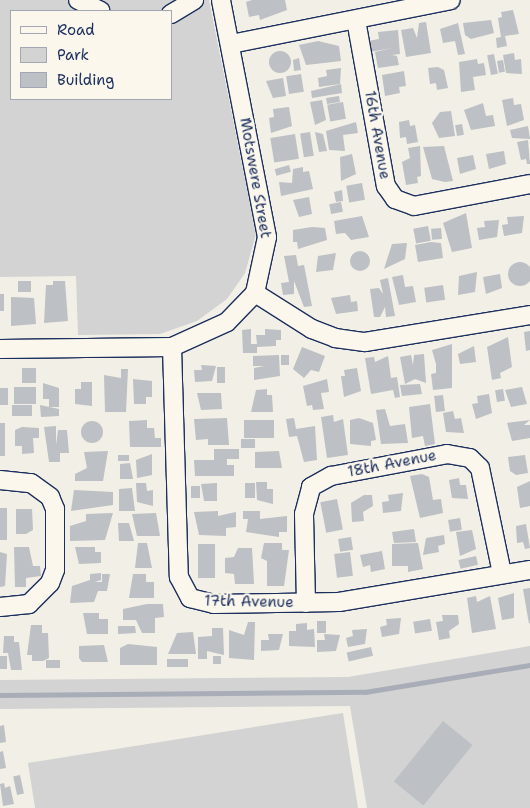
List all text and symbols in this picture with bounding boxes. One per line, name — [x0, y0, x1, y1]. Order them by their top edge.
legend — [10, 10, 172, 100]
text: Road — [57, 20, 95, 40]
text: Park — [57, 45, 89, 65]
text: Building — [57, 70, 114, 90]
street label: 16th Avenue — [360, 89, 394, 181]
street label: Motswere Street — [236, 116, 274, 240]
street label: 18th Avenue — [346, 447, 438, 481]
street label: 17th Avenue — [204, 592, 294, 612]

